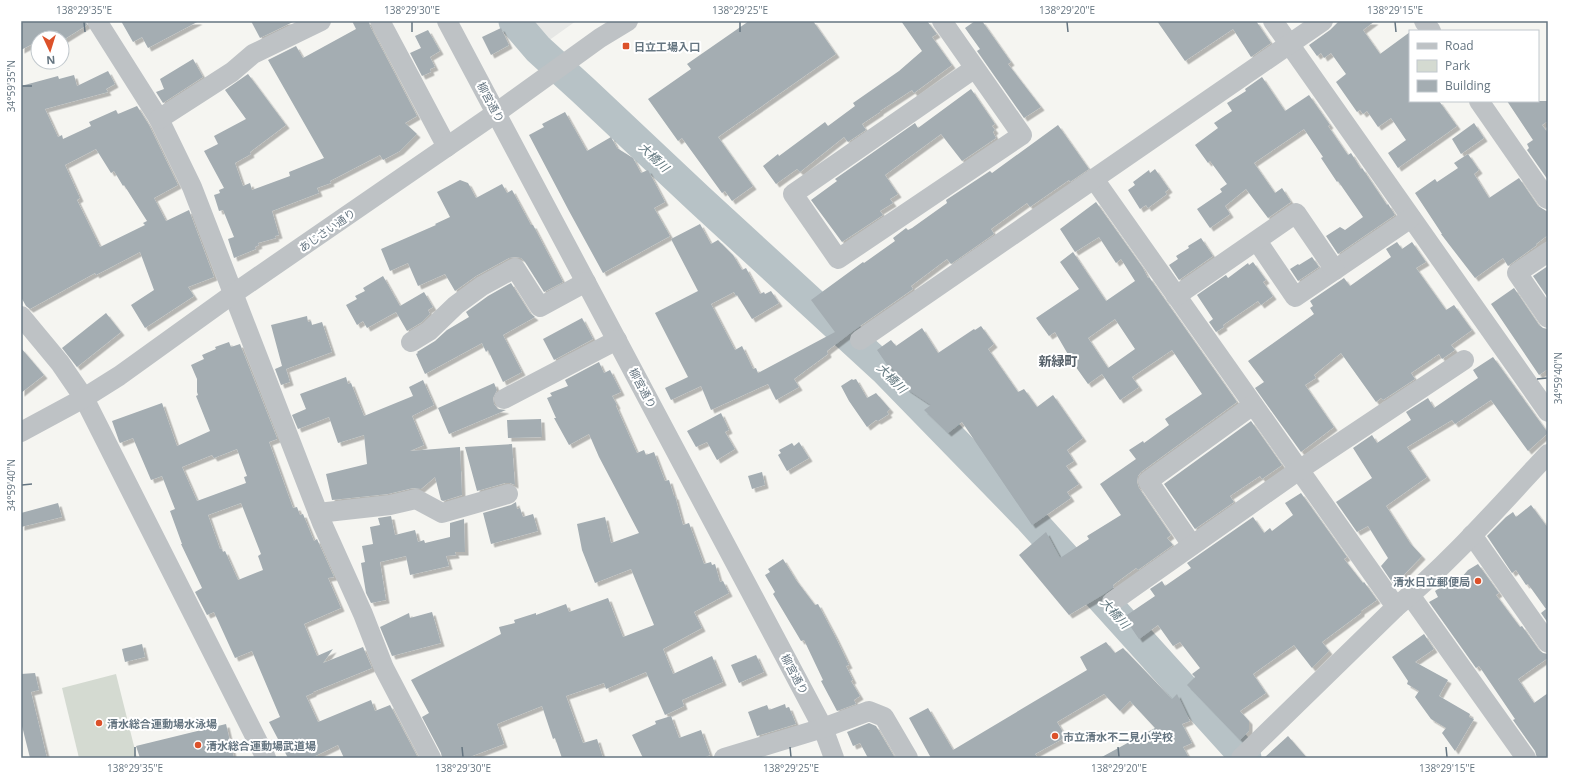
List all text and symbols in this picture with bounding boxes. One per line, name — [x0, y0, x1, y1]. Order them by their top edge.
text: 138°29'35"E — [56, 3, 112, 17]
text: 138°29'30"E — [384, 3, 440, 17]
text: 138°29'25"E — [712, 3, 768, 17]
text: 138°29'20"E — [1039, 3, 1095, 17]
text: 138°29'15"E — [1367, 3, 1423, 17]
north arrow — [30, 30, 70, 70]
legend — [1409, 30, 1539, 102]
text: Road — [1445, 37, 1474, 54]
place label: 日立工場入口 — [634, 39, 700, 54]
marker: 日立工場入口 — [621, 41, 631, 51]
text: N — [46, 53, 56, 68]
text: Park — [1445, 57, 1471, 74]
text: 34°59'35"N — [4, 60, 18, 112]
text: Building — [1445, 77, 1491, 94]
street label: 柳宮通り — [474, 79, 508, 125]
water label: 大橋川 — [635, 139, 674, 177]
street label: あじさい通り — [296, 205, 358, 255]
district label: 新緑町 — [1038, 352, 1078, 370]
text: 34°59'40"N — [1551, 352, 1565, 404]
water label: 大橋川 — [873, 359, 912, 398]
street label: 柳宮通り — [626, 365, 660, 411]
text: 34°59'40"N — [4, 459, 18, 511]
place label: 清水日立郵便局 — [1393, 574, 1470, 589]
marker: 清水日立郵便局 — [1473, 576, 1483, 586]
water label: 大橋川 — [1097, 594, 1135, 634]
street label: 柳宮通り — [778, 651, 812, 697]
place label: 清水総合運動場水泳場 — [107, 716, 217, 731]
marker: 清水総合運動場水泳場 — [94, 718, 104, 728]
place label: 市立清水不二見小学校 — [1063, 729, 1173, 744]
marker: 市立清水不二見小学校 — [1050, 731, 1060, 741]
place label: 清水総合運動場武道場 — [206, 738, 316, 753]
marker: 清水総合運動場武道場 — [193, 740, 203, 750]
text: 138°29'35"E — [107, 761, 163, 775]
text: 138°29'30"E — [435, 761, 491, 775]
text: 138°29'25"E — [763, 761, 819, 775]
text: 138°29'20"E — [1091, 761, 1147, 775]
text: 138°29'15"E — [1419, 761, 1475, 775]

